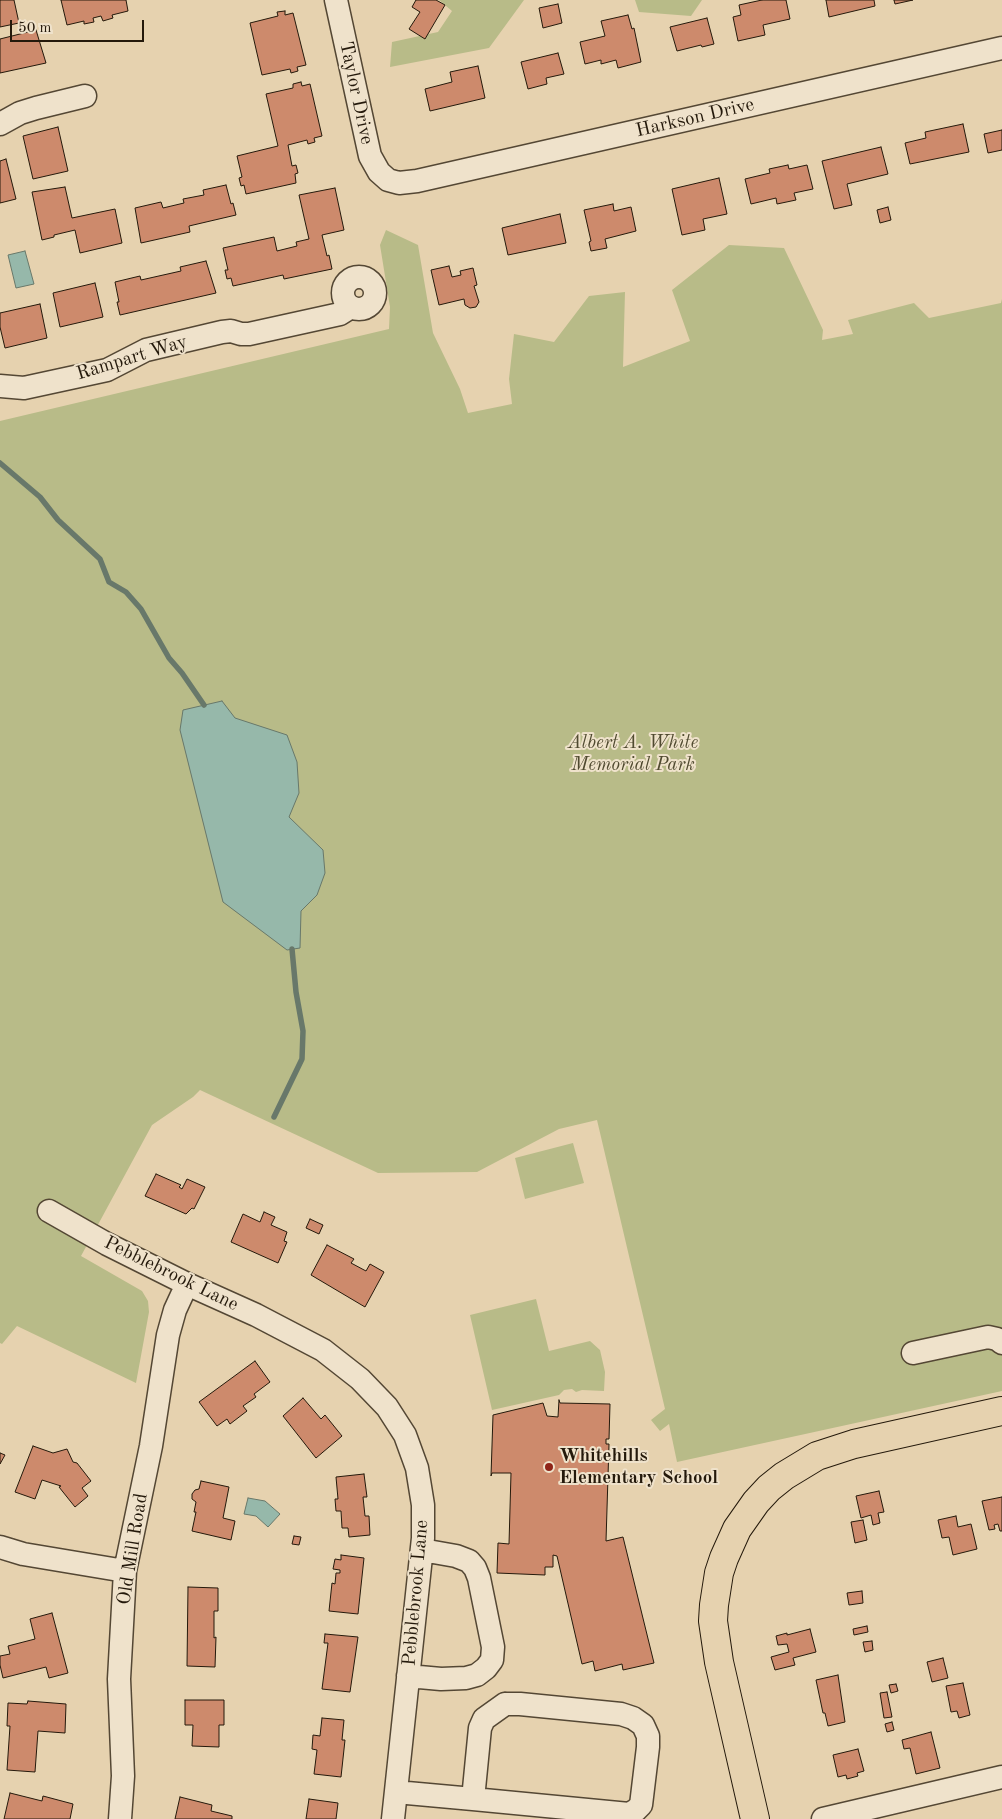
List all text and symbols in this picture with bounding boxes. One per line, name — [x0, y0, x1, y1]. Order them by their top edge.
scale bar — [12, 10, 146, 42]
text: 50 m — [18, 21, 52, 36]
street label: Taylor Drive — [334, 39, 378, 147]
street label: Harkson Drive — [634, 93, 756, 143]
street label: Rampart Way — [74, 330, 190, 386]
park label: Albert A. White Memorial Park — [568, 732, 698, 776]
street label: Pebblebrook Lane — [100, 1232, 242, 1316]
place label: Whitehills Elementary School — [559, 1445, 718, 1489]
marker: Whitehills Elementary School — [543, 1461, 555, 1473]
street label: Old Mill Road — [113, 1492, 153, 1606]
street label: Pebblebrook Lane — [398, 1519, 434, 1667]

